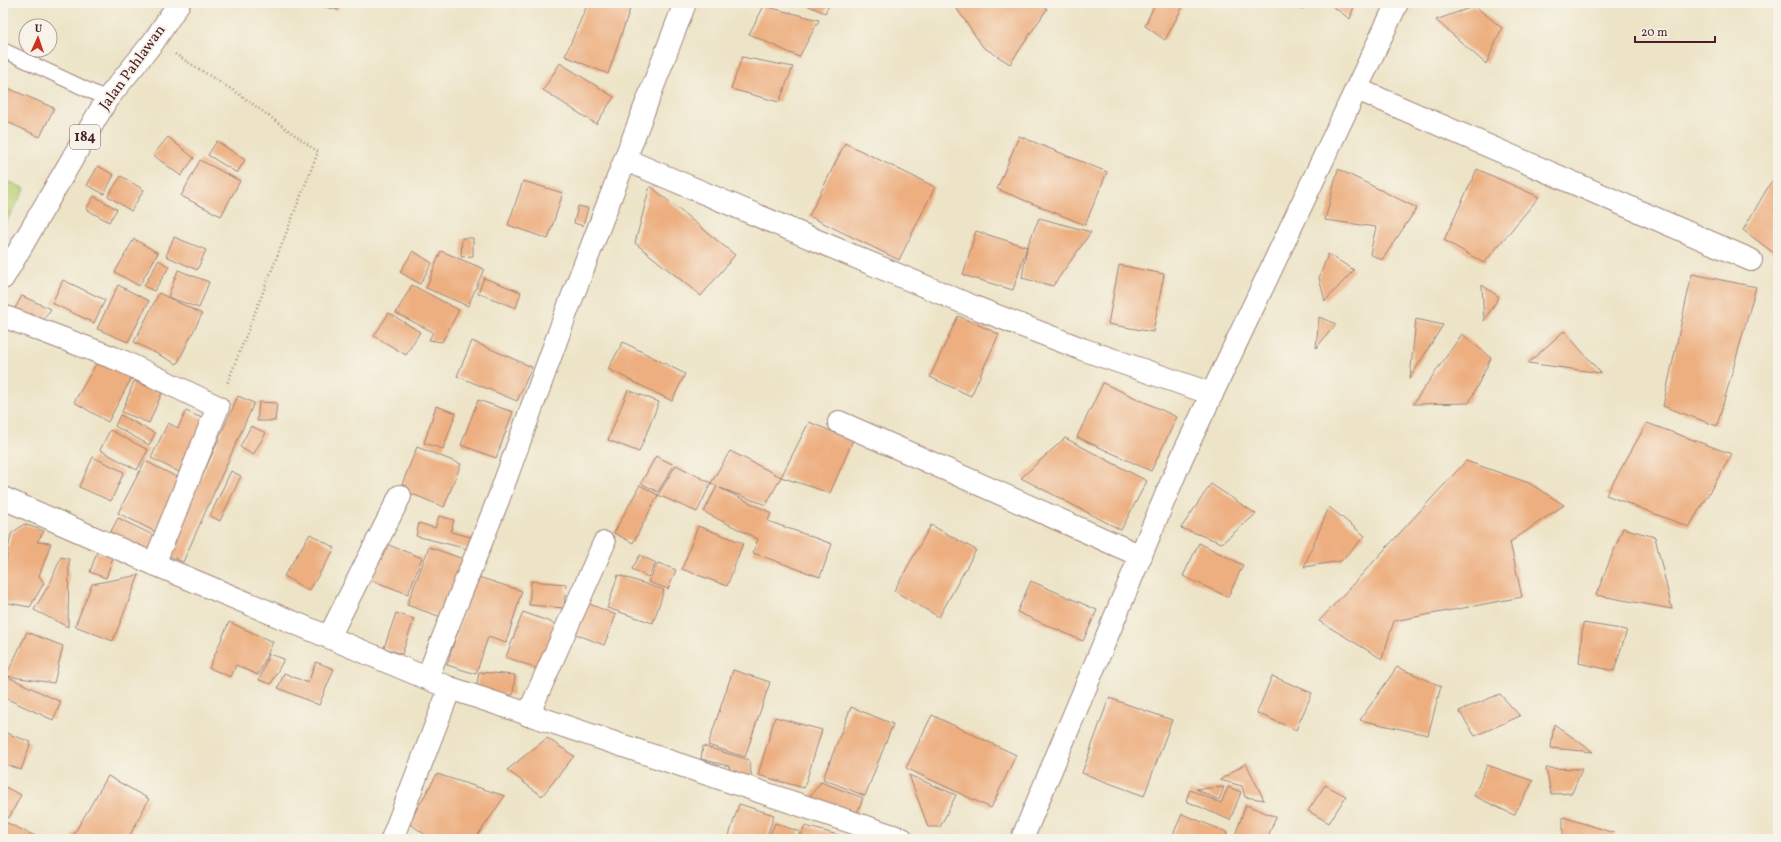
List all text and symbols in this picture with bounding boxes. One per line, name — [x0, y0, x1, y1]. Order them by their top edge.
north arrow — [18, 18, 58, 58]
scale bar — [1635, 18, 1715, 44]
street label: Jalan Pahlawan — [95, 21, 171, 115]
text: U — [34, 22, 43, 37]
text: 20 m — [1641, 25, 1668, 41]
road number: 184 — [70, 125, 100, 149]

